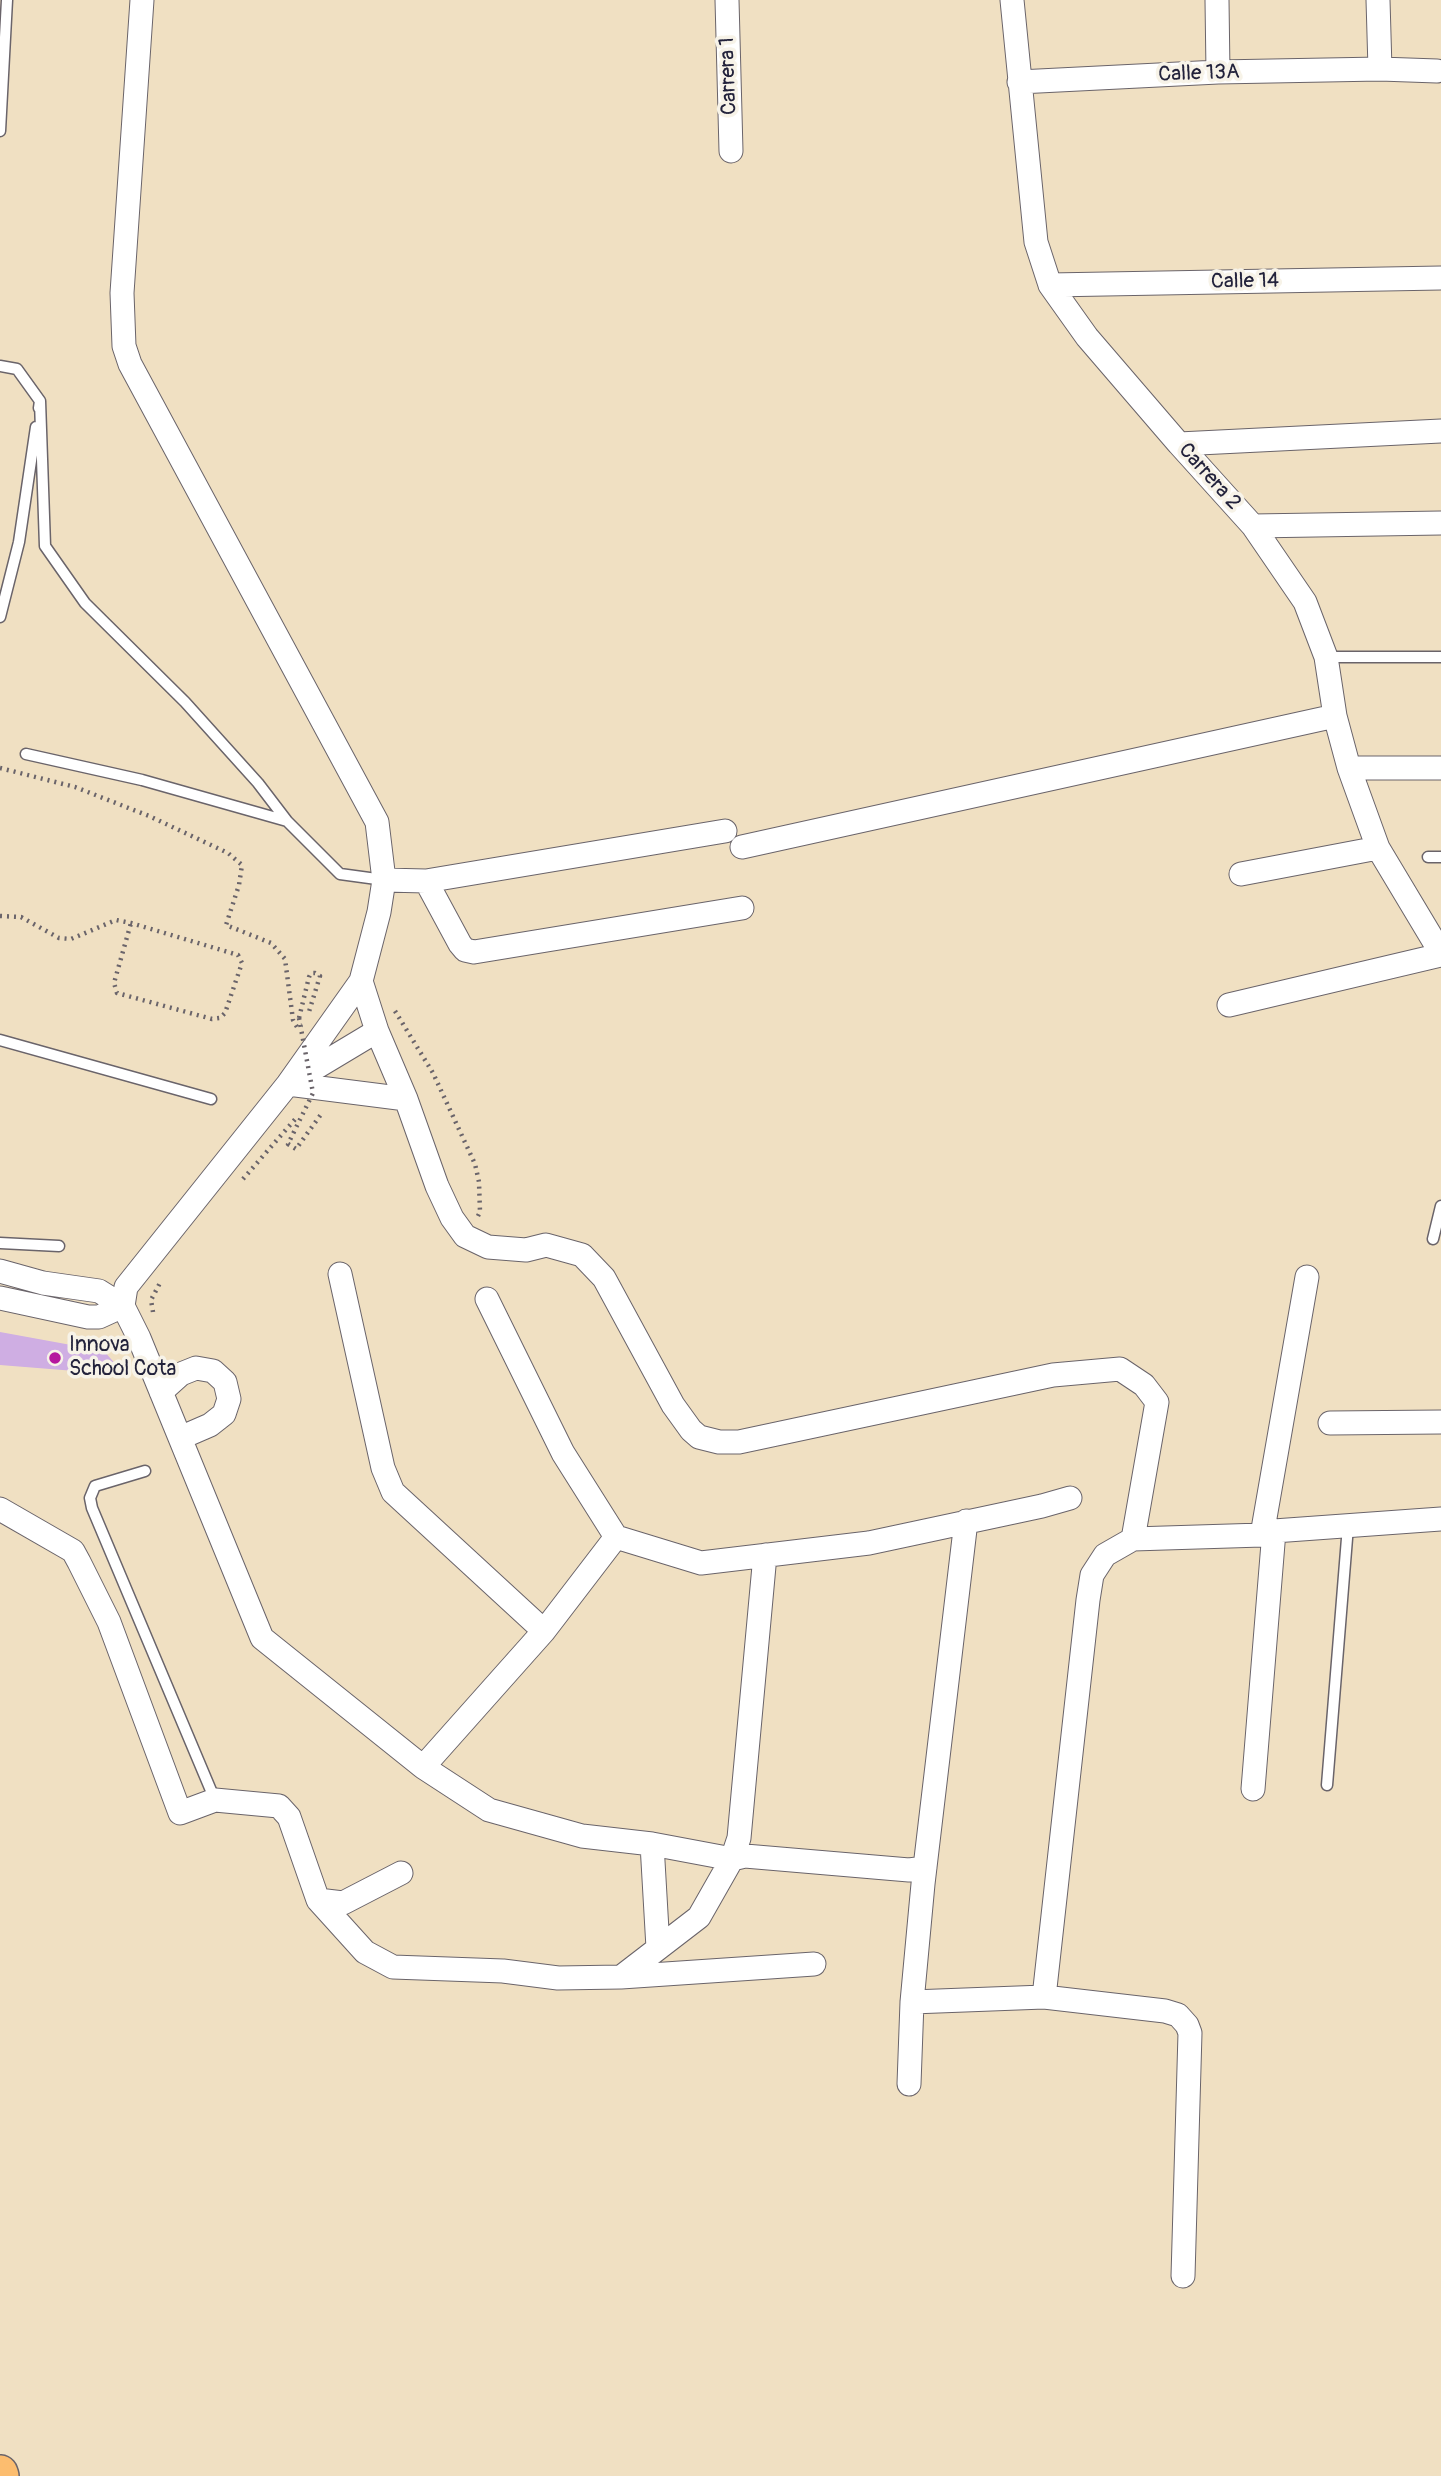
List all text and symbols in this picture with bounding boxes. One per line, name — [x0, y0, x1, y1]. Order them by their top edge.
street label: Carrera 1 — [715, 37, 743, 115]
street label: Calle 13A — [1158, 60, 1240, 88]
street label: Calle 14 — [1211, 269, 1279, 295]
street label: Carrera 2 — [1172, 438, 1246, 516]
place label: Innova School Cota — [69, 1333, 176, 1383]
marker: Innova School Cota — [47, 1350, 63, 1366]

